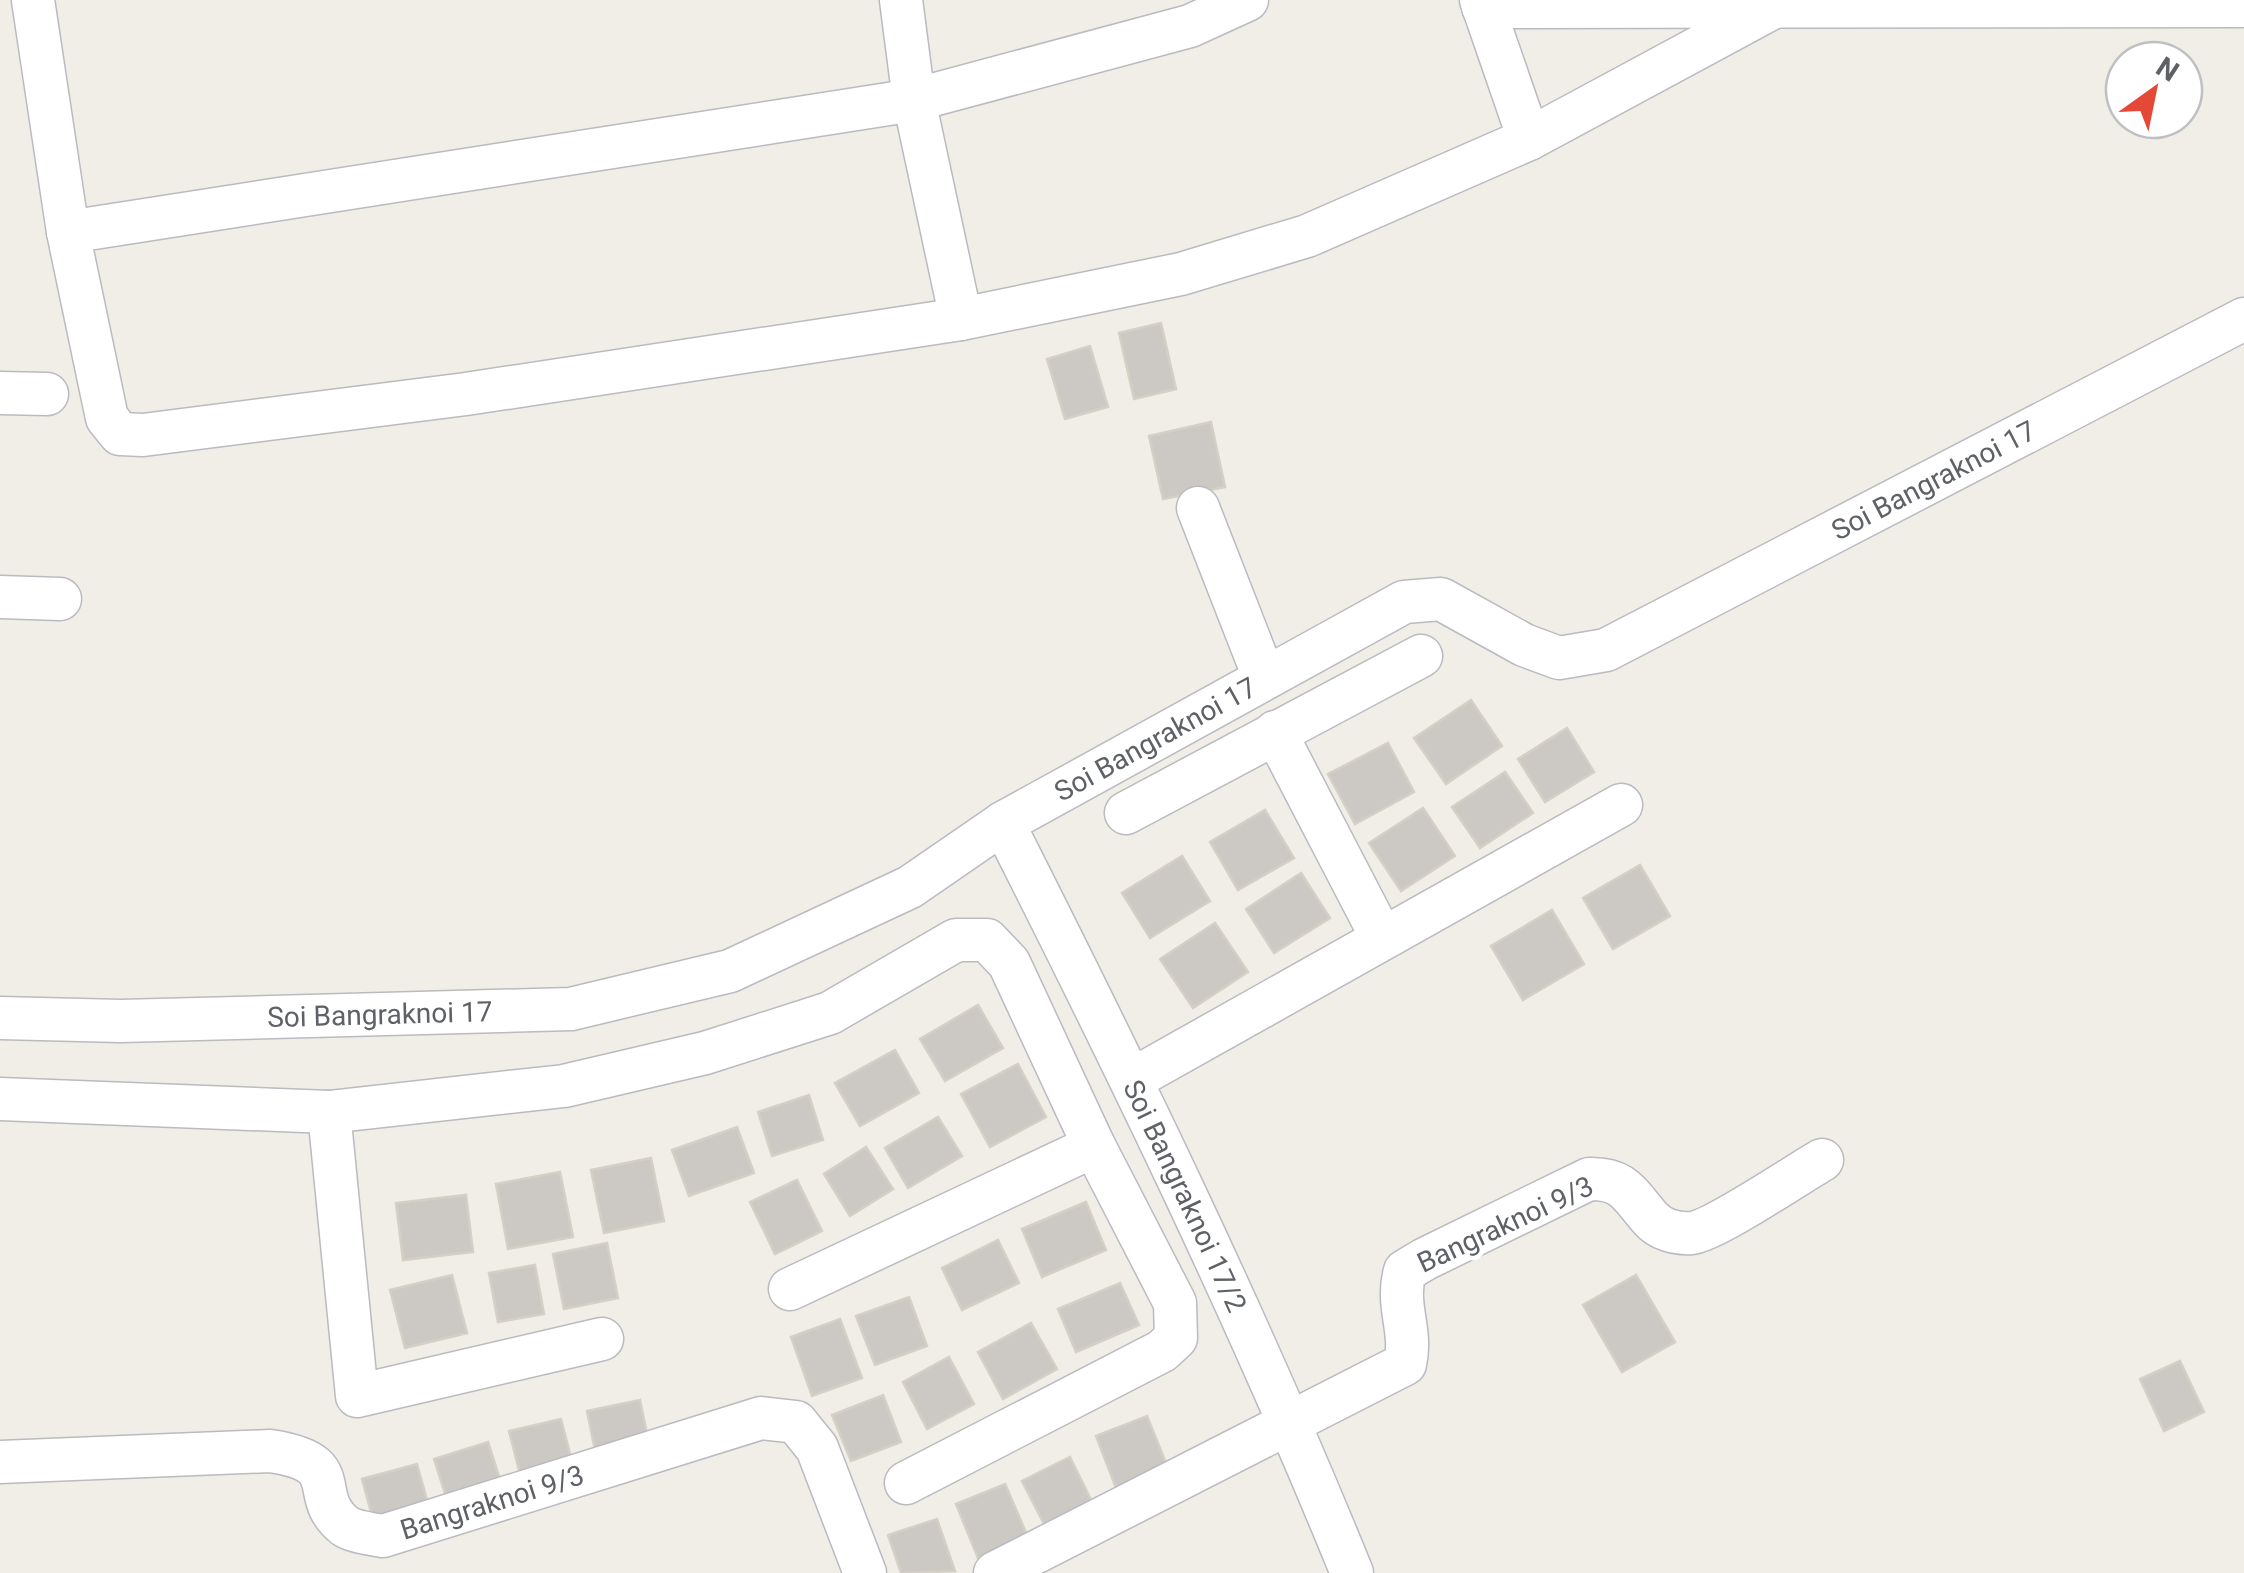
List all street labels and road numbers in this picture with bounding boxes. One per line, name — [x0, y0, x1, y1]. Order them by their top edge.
street label: Soi Bangraknoi 17 — [1826, 414, 2041, 547]
street label: Soi Bangraknoi 17 — [1049, 671, 1262, 808]
street label: Soi Bangraknoi 17 — [267, 995, 493, 1034]
street label: Soi Bangraknoi 17/2 — [1116, 1075, 1253, 1317]
street label: Bangraknoi 9/3 — [1412, 1169, 1598, 1280]
street label: Bangraknoi 9/3 — [396, 1458, 588, 1547]

